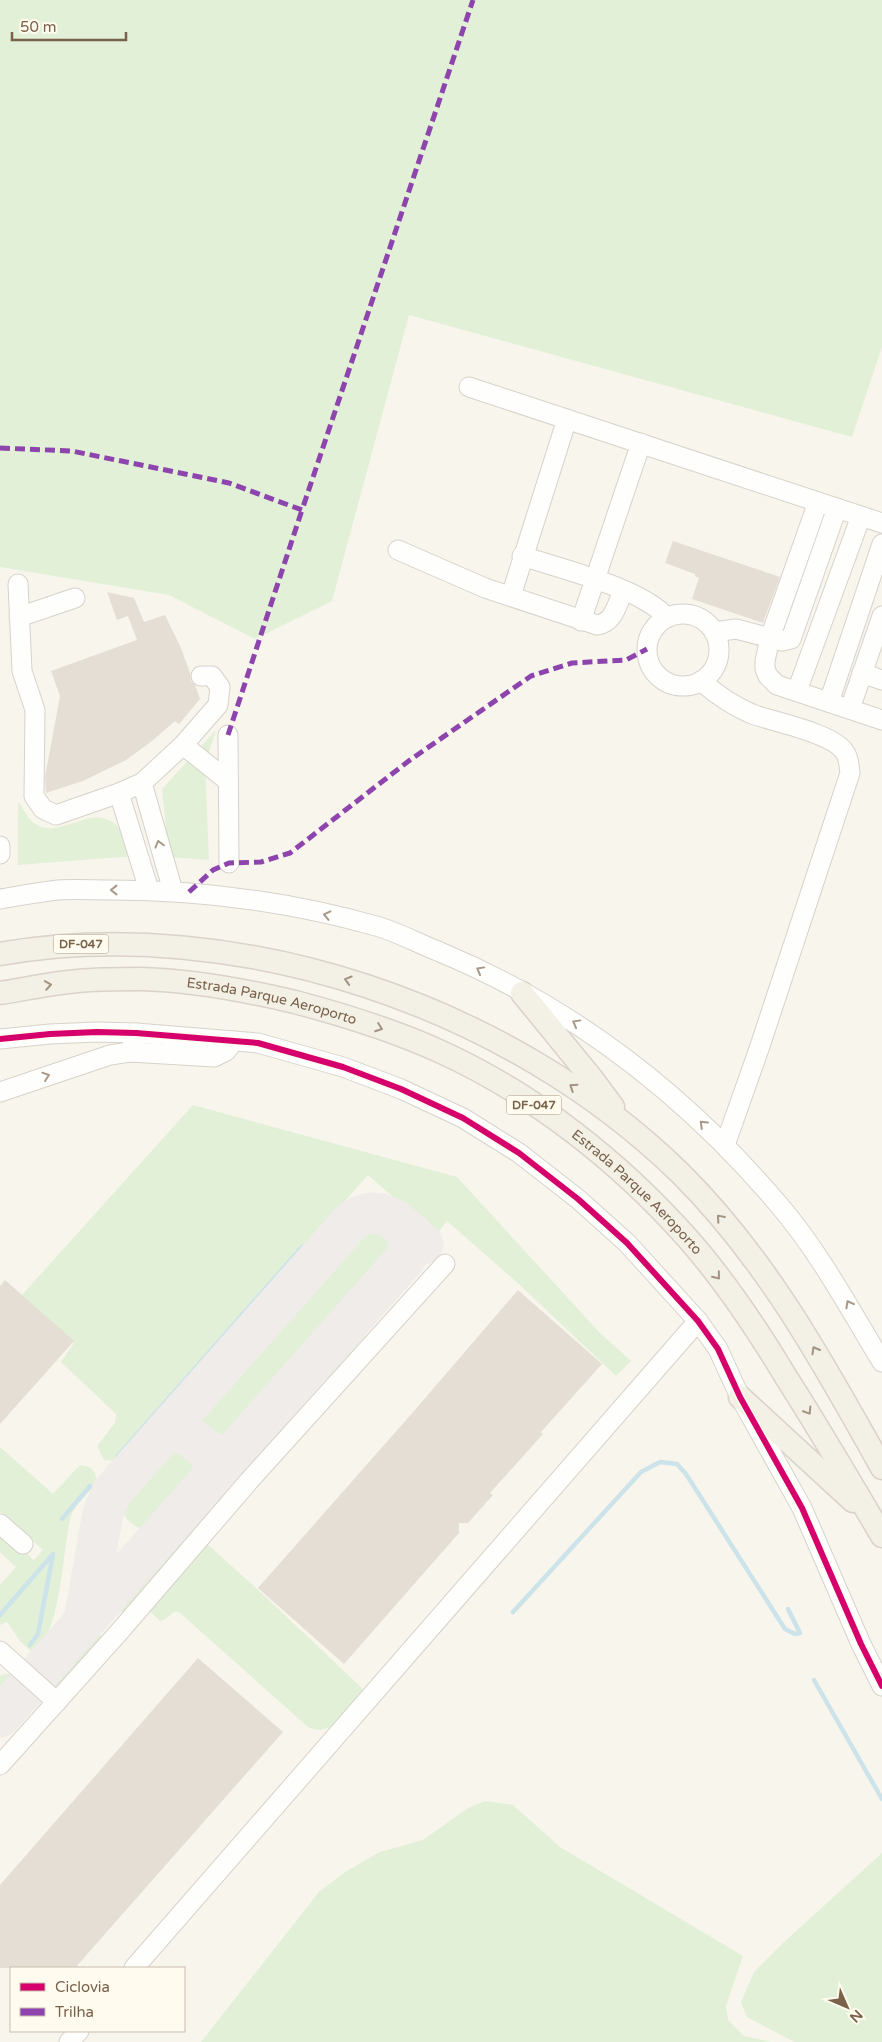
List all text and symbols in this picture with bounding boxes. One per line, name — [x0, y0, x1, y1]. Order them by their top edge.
scale bar — [12, 10, 126, 42]
text: 50 m — [20, 18, 57, 36]
one-way arrow — [155, 840, 165, 848]
one-way arrow — [110, 885, 118, 895]
one-way arrow — [323, 910, 332, 921]
road number: DF-047 — [54, 934, 108, 954]
one-way arrow — [476, 966, 485, 976]
street label: Estrada Parque Aeroporto — [186, 974, 359, 1028]
one-way arrow — [344, 976, 352, 986]
one-way arrow — [44, 981, 53, 991]
one-way arrow — [572, 1020, 581, 1030]
one-way arrow — [374, 1022, 383, 1032]
one-way arrow — [41, 1072, 50, 1082]
one-way arrow — [569, 1084, 579, 1093]
road number: DF-047 — [506, 1096, 562, 1114]
one-way arrow — [700, 1121, 709, 1130]
street label: Estrada Parque Aeroporto — [569, 1126, 706, 1258]
one-way arrow — [717, 1215, 726, 1224]
one-way arrow — [712, 1270, 721, 1279]
one-way arrow — [845, 1301, 855, 1310]
one-way arrow — [811, 1346, 821, 1355]
one-way arrow — [801, 1405, 811, 1414]
legend — [10, 1967, 185, 2032]
text: Ciclovia — [55, 1978, 110, 1996]
north arrow — [822, 1982, 872, 2032]
text: Trilha — [55, 2003, 94, 2021]
text: N — [846, 2006, 866, 2026]

